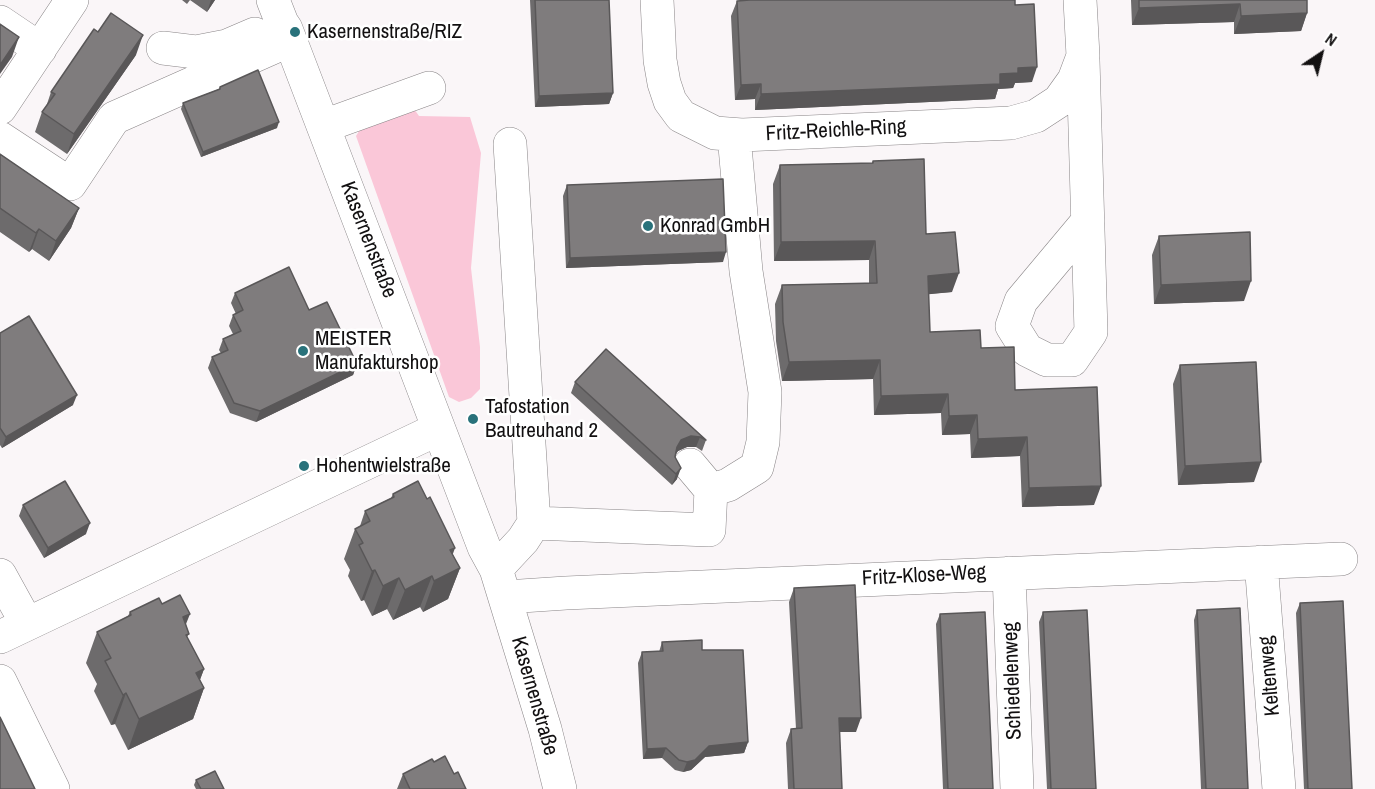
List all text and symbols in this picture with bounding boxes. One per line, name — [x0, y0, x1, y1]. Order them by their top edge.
place label: Kasernenstraße/RIZ — [307, 19, 462, 45]
north arrow — [1291, 24, 1351, 84]
marker: Kasernenstraße/RIZ — [288, 25, 302, 39]
text: N — [1321, 28, 1342, 51]
street label: Fritz-Reichle-Ring — [765, 115, 907, 147]
street label: Kasernenstraße — [334, 178, 402, 302]
place label: Konrad GmbH — [660, 213, 770, 239]
marker: Konrad GmbH — [641, 219, 655, 233]
place label: MEISTER Manufakturshop — [315, 326, 438, 376]
marker: MEISTER Manufakturshop — [296, 344, 310, 358]
place label: Tafostation Bautreuhand 2 — [485, 394, 598, 444]
marker: Tafostation Bautreuhand 2 — [466, 412, 480, 426]
place label: Hohentwielstraße — [316, 453, 451, 479]
marker: Hohentwielstraße — [297, 459, 311, 473]
street label: Fritz-Klose-Weg — [861, 560, 987, 592]
street label: Schiedelenweg — [998, 622, 1028, 740]
street label: Kasernenstraße — [505, 634, 563, 758]
street label: Keltenweg — [1254, 635, 1286, 717]

